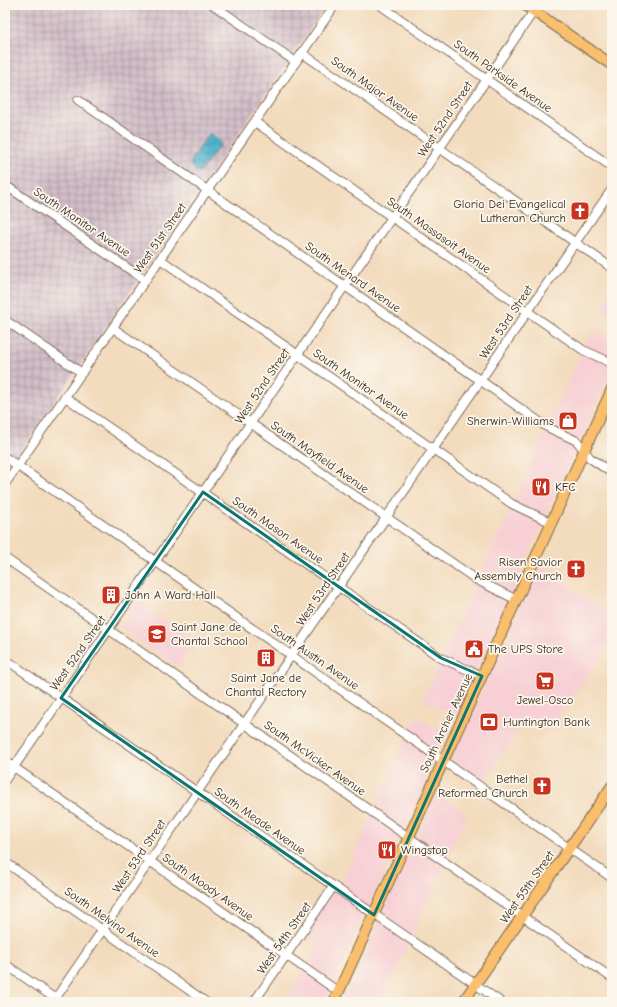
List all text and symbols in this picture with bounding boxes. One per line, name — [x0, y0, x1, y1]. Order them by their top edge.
street label: South Parkside Avenue — [451, 37, 555, 115]
street label: South Major Avenue — [329, 54, 421, 124]
street label: West 52nd Street — [415, 78, 476, 159]
street label: South Monitor Avenue — [31, 184, 133, 260]
street label: South Massasoit Avenue — [384, 194, 494, 276]
place label: Gloria Dei Evangelical Lutheran Church — [453, 197, 566, 225]
street label: West 51st Street — [131, 200, 190, 276]
church icon: Gloria Dei Evangelical Lutheran Church — [569, 200, 591, 222]
street label: South Menard Avenue — [303, 239, 403, 315]
street label: West 53rd Street — [476, 282, 536, 361]
street label: West 52nd Street — [232, 345, 293, 426]
street label: South Monitor Avenue — [310, 346, 412, 422]
shop icon: Sherwin-Williams — [557, 410, 579, 432]
place label: Sherwin-Williams — [467, 414, 554, 428]
street label: South Mayfield Avenue — [268, 418, 372, 496]
restaurant icon: KFC — [530, 476, 552, 498]
place label: KFC — [555, 480, 576, 494]
street label: South Mason Avenue — [230, 493, 326, 567]
street label: West 53rd Street — [293, 549, 353, 628]
place label: Risen Savior Assembly Church — [474, 555, 562, 583]
church icon: Risen Savior Assembly Church — [565, 558, 587, 580]
building icon: John A Ward Hall — [100, 584, 122, 606]
place label: John A Ward Hall — [125, 588, 216, 602]
street label: West 52nd Street — [47, 613, 109, 693]
place label: Saint Jane de Chantal School — [171, 620, 248, 648]
street label: South Austin Avenue — [268, 621, 362, 693]
school or university icon: Saint Jane de Chantal School — [146, 623, 168, 645]
public building icon: The UPS Store — [463, 638, 485, 660]
place label: The UPS Store — [488, 642, 563, 656]
building icon: Saint Jane de Chantal Rectory — [255, 647, 277, 669]
supermarket icon: Jewel-Osco — [534, 670, 556, 692]
place label: Saint Jane de Chantal Rectory — [226, 671, 307, 699]
street label: South Archer Avenue — [417, 671, 475, 775]
place label: Jewel-Osco — [517, 693, 573, 707]
bank icon: Huntington Bank — [478, 711, 500, 733]
place label: Huntington Bank — [503, 715, 590, 729]
street label: South McVicker Avenue — [262, 718, 368, 798]
place label: Bethel Reformed Church — [438, 772, 528, 800]
church icon: Bethel Reformed Church — [531, 775, 553, 797]
street label: South Meade Avenue — [212, 784, 308, 858]
street label: West 53rd Street — [109, 816, 169, 895]
restaurant icon: Wingstop — [376, 839, 398, 861]
place label: Wingstop — [401, 843, 448, 857]
street label: West 55th Street — [497, 848, 557, 926]
street label: South Moody Avenue — [160, 850, 256, 924]
street label: South Melvina Avenue — [62, 884, 162, 960]
street label: West 54th Street — [254, 899, 314, 977]

